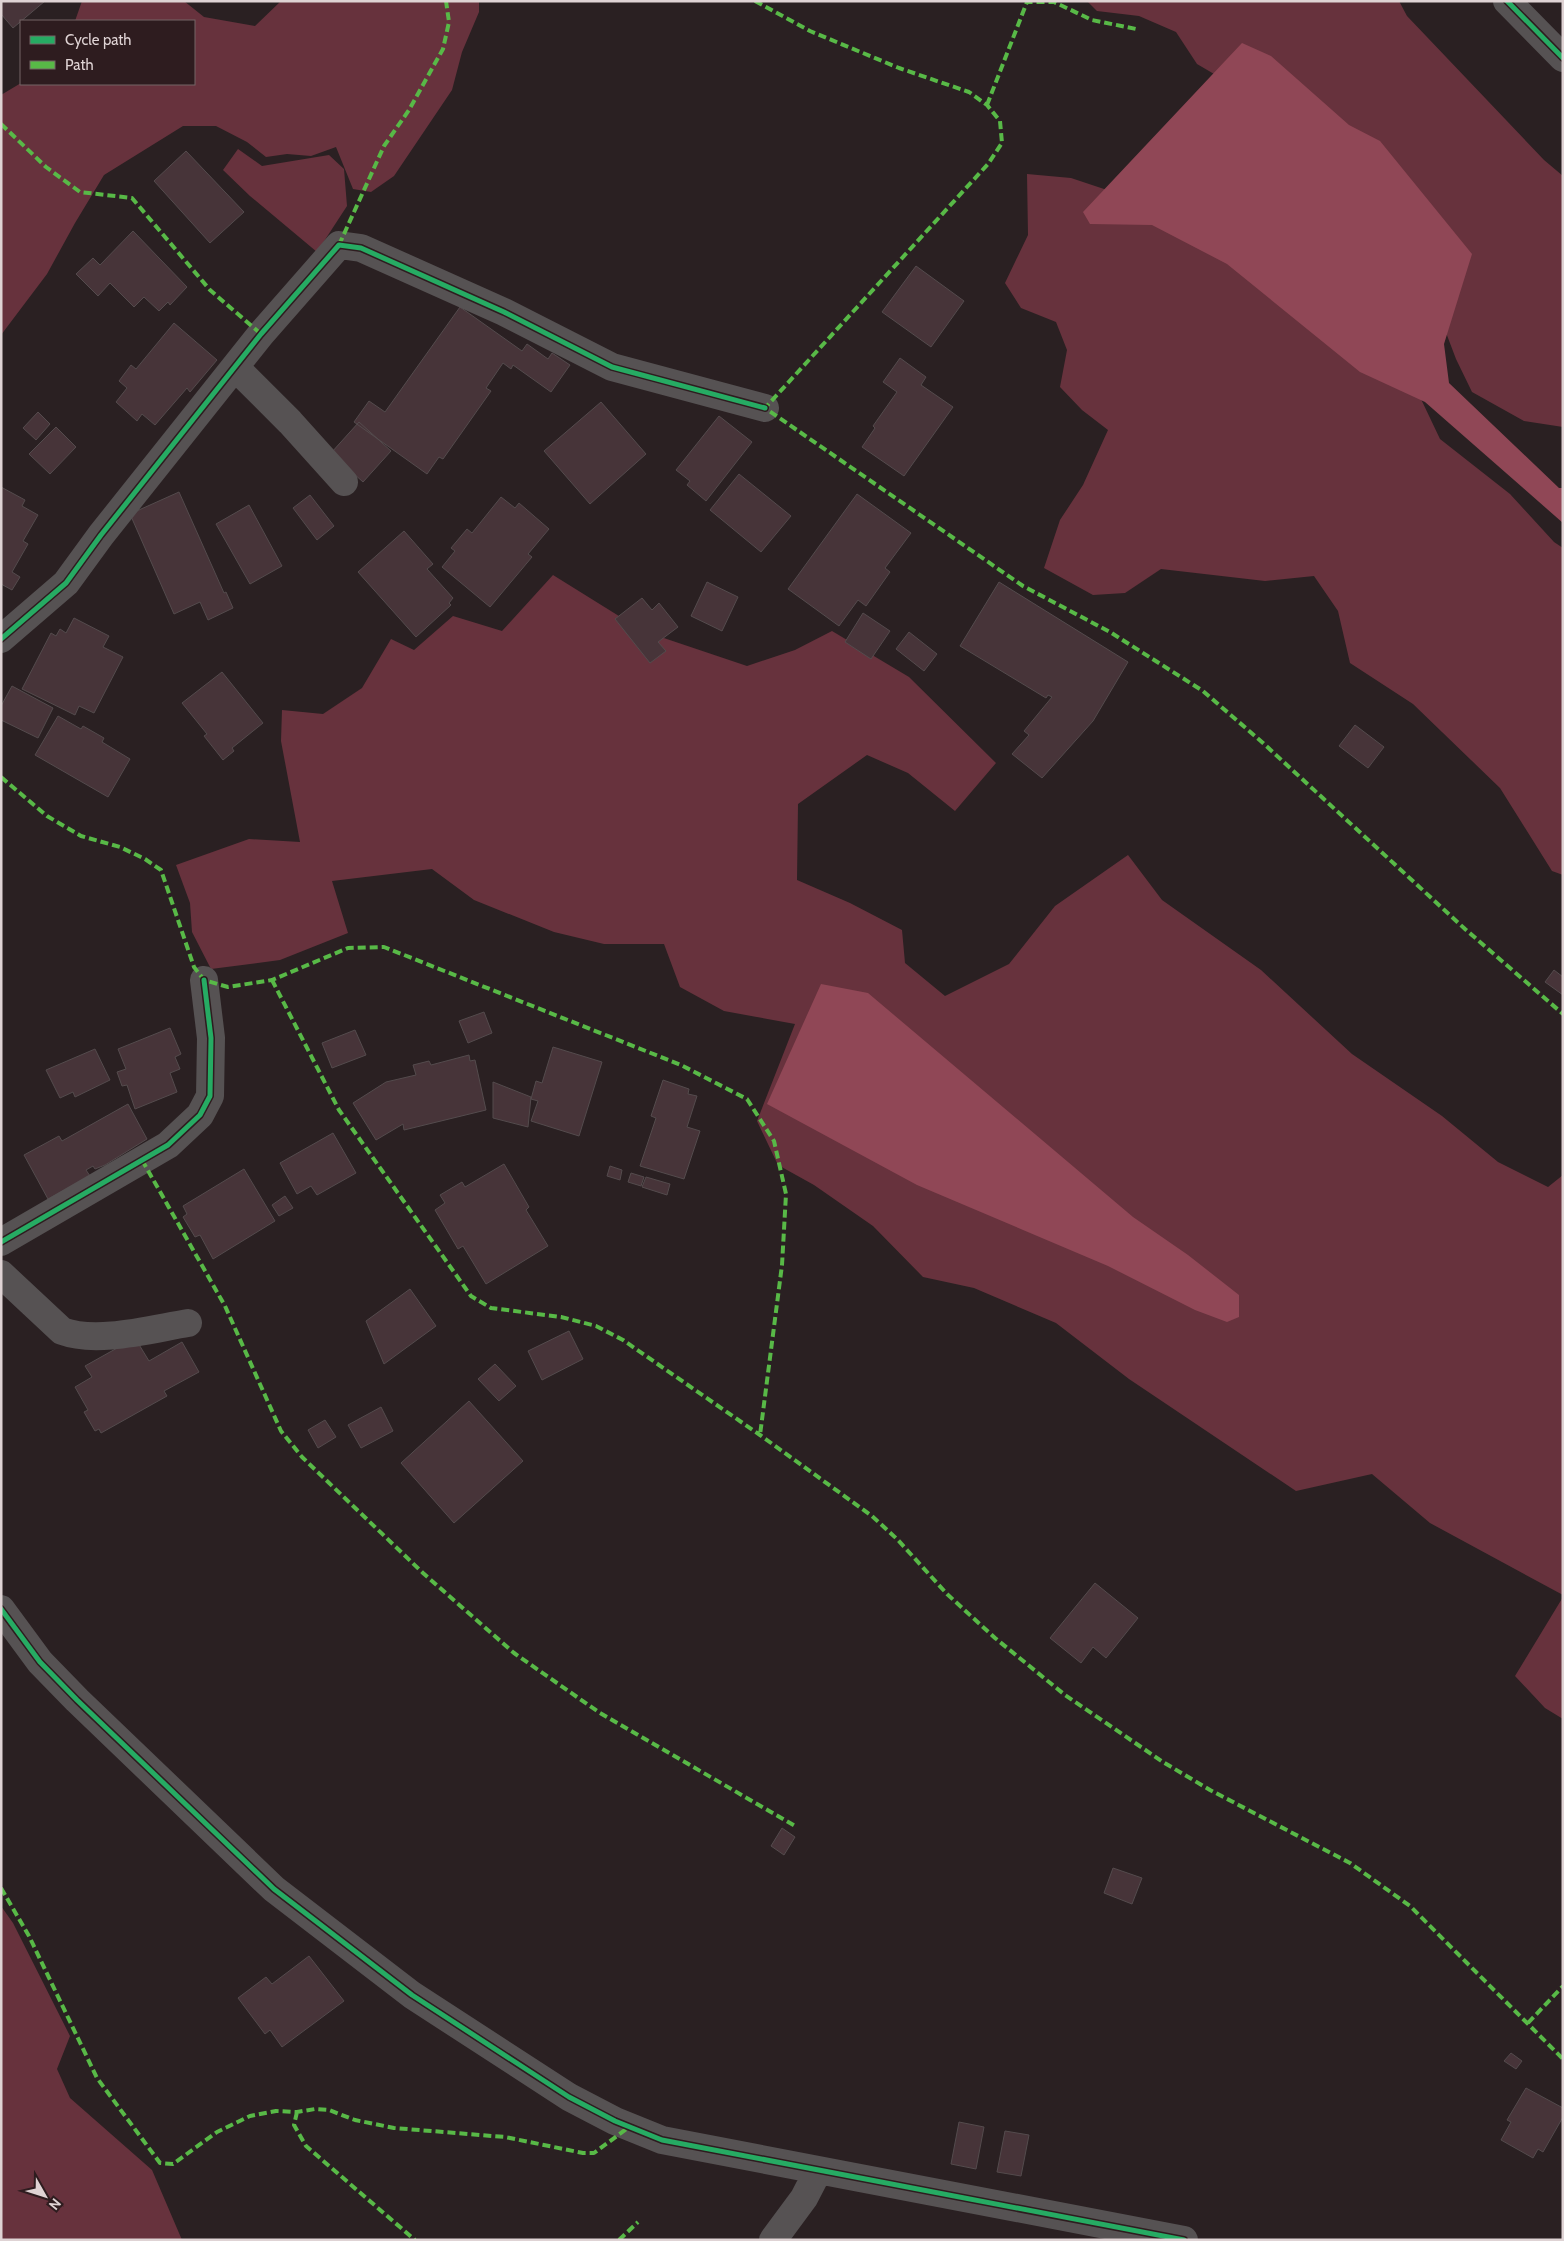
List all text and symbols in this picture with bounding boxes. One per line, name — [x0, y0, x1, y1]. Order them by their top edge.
legend — [20, 20, 195, 85]
text: Cycle path — [65, 31, 131, 49]
text: Path — [65, 56, 94, 74]
north arrow — [20, 2171, 70, 2221]
text: N — [45, 2195, 65, 2214]

